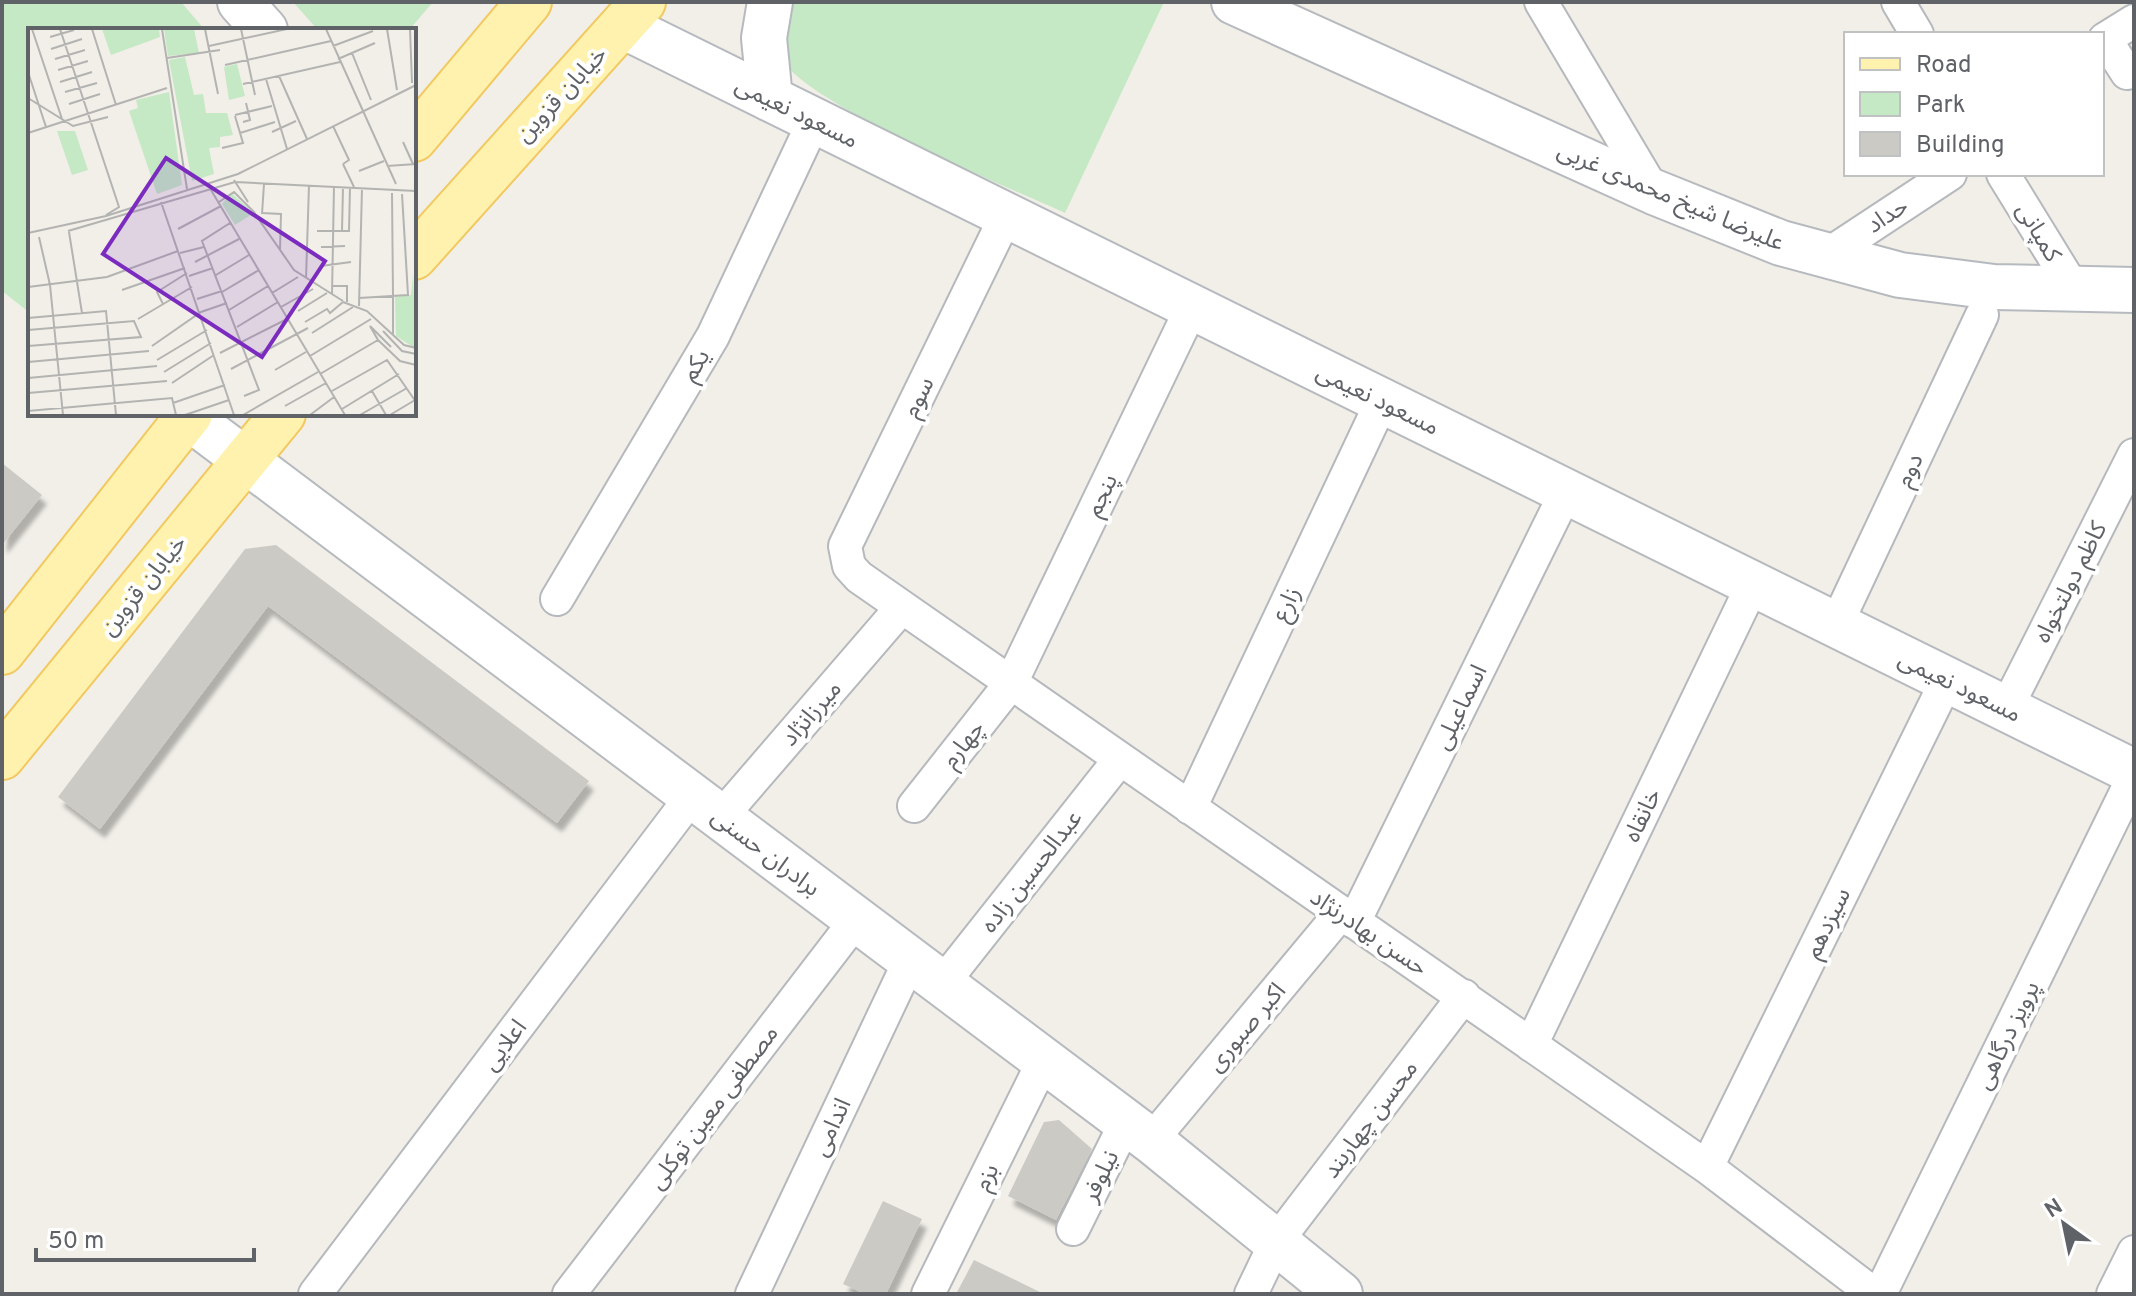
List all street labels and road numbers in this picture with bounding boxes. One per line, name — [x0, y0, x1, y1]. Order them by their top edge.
street label: خیابان قزوین — [510, 41, 615, 150]
street label: مسعود نعیمی — [730, 71, 863, 157]
street label: علیرضا شیخ محمدی غربی — [1552, 136, 1788, 259]
street label: حداد — [1861, 192, 1915, 241]
street label: کمپانی — [2008, 198, 2067, 269]
street label: یکم — [675, 344, 718, 388]
street label: مسعود نعیمی — [1311, 358, 1444, 444]
street label: سوم — [897, 373, 943, 424]
street label: دوم — [1890, 449, 1932, 493]
street label: پنجم — [1080, 469, 1126, 522]
street label: کاظم دولتخواه — [2029, 516, 2116, 648]
street label: خیابان قزوین — [95, 530, 194, 643]
street label: زارع — [1267, 583, 1309, 627]
street label: مسعود نعیمی — [1893, 645, 2026, 731]
street label: اسماعیلی — [1428, 660, 1495, 755]
street label: ميرزانژاد — [776, 675, 849, 753]
street label: چهارم — [937, 715, 993, 776]
street label: خانقاه — [1618, 784, 1670, 848]
street label: برادران حسنی — [704, 803, 825, 904]
street label: عبدالحسین زاده — [975, 805, 1090, 940]
street label: حسن بهادرنژاد — [1303, 883, 1432, 984]
street label: سیزدهم — [1799, 883, 1859, 964]
street label: پرویز درگاهی — [1970, 977, 2048, 1095]
street label: اکبر صبوری — [1202, 978, 1293, 1079]
street label: اعلایی — [476, 1014, 535, 1078]
street label: مصطفی معین توکلی — [643, 1020, 786, 1196]
street label: محسن چهاربند — [1317, 1055, 1426, 1185]
street label: اندامی — [806, 1094, 859, 1162]
street label: نیلوفر — [1076, 1146, 1127, 1209]
street label: بزم — [968, 1159, 1008, 1197]

